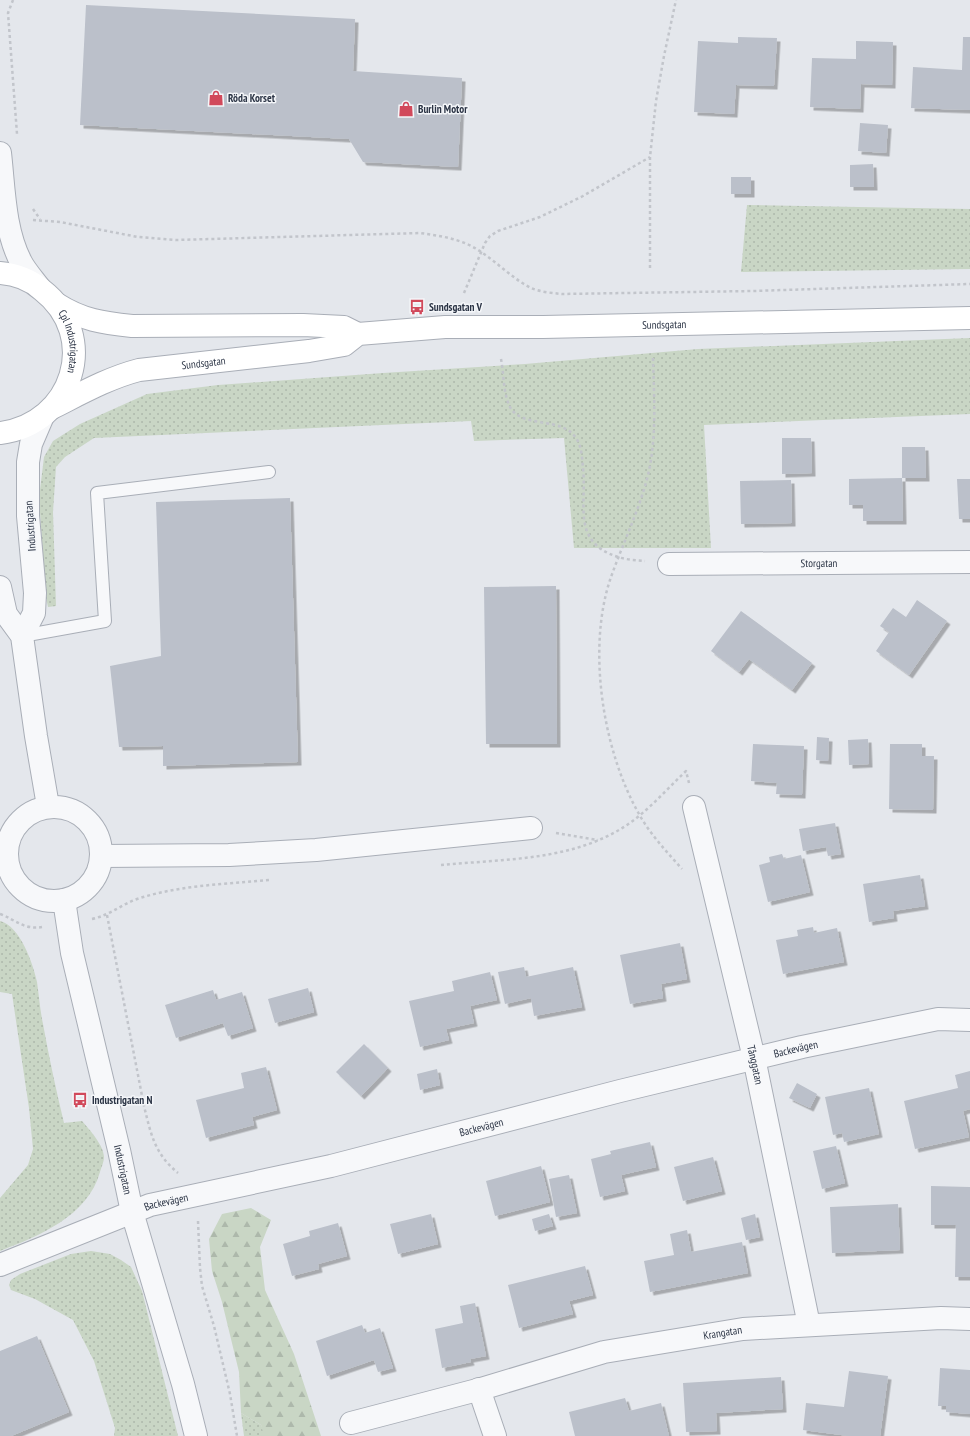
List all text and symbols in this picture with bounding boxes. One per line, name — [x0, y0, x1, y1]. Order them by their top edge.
shop icon: Röda Korset — [207, 89, 225, 107]
place label: Röda Korset — [228, 91, 276, 105]
shop icon: Burlin Motor — [397, 100, 415, 118]
place label: Burlin Motor — [418, 102, 468, 116]
bus stop icon: Sundsgatan V — [408, 298, 426, 316]
place label: Sundsgatan V — [429, 300, 482, 314]
street label: Cpl Industrigatan — [55, 307, 81, 375]
street label: Sundsgatan — [642, 317, 687, 332]
street label: Sundsgatan — [181, 353, 226, 372]
street label: Industrigatan — [21, 500, 39, 552]
street label: Storgatan — [801, 556, 838, 570]
street label: Backevägen — [772, 1037, 819, 1061]
street label: Tånggatan — [744, 1044, 766, 1086]
bus stop icon: Industrigatan N — [71, 1091, 89, 1109]
place label: Industrigatan N — [92, 1093, 152, 1107]
street label: Backevägen — [458, 1115, 505, 1139]
street label: Industrigatan — [111, 1143, 135, 1196]
street label: Backevägen — [142, 1190, 190, 1214]
street label: Krangatan — [702, 1322, 743, 1342]

